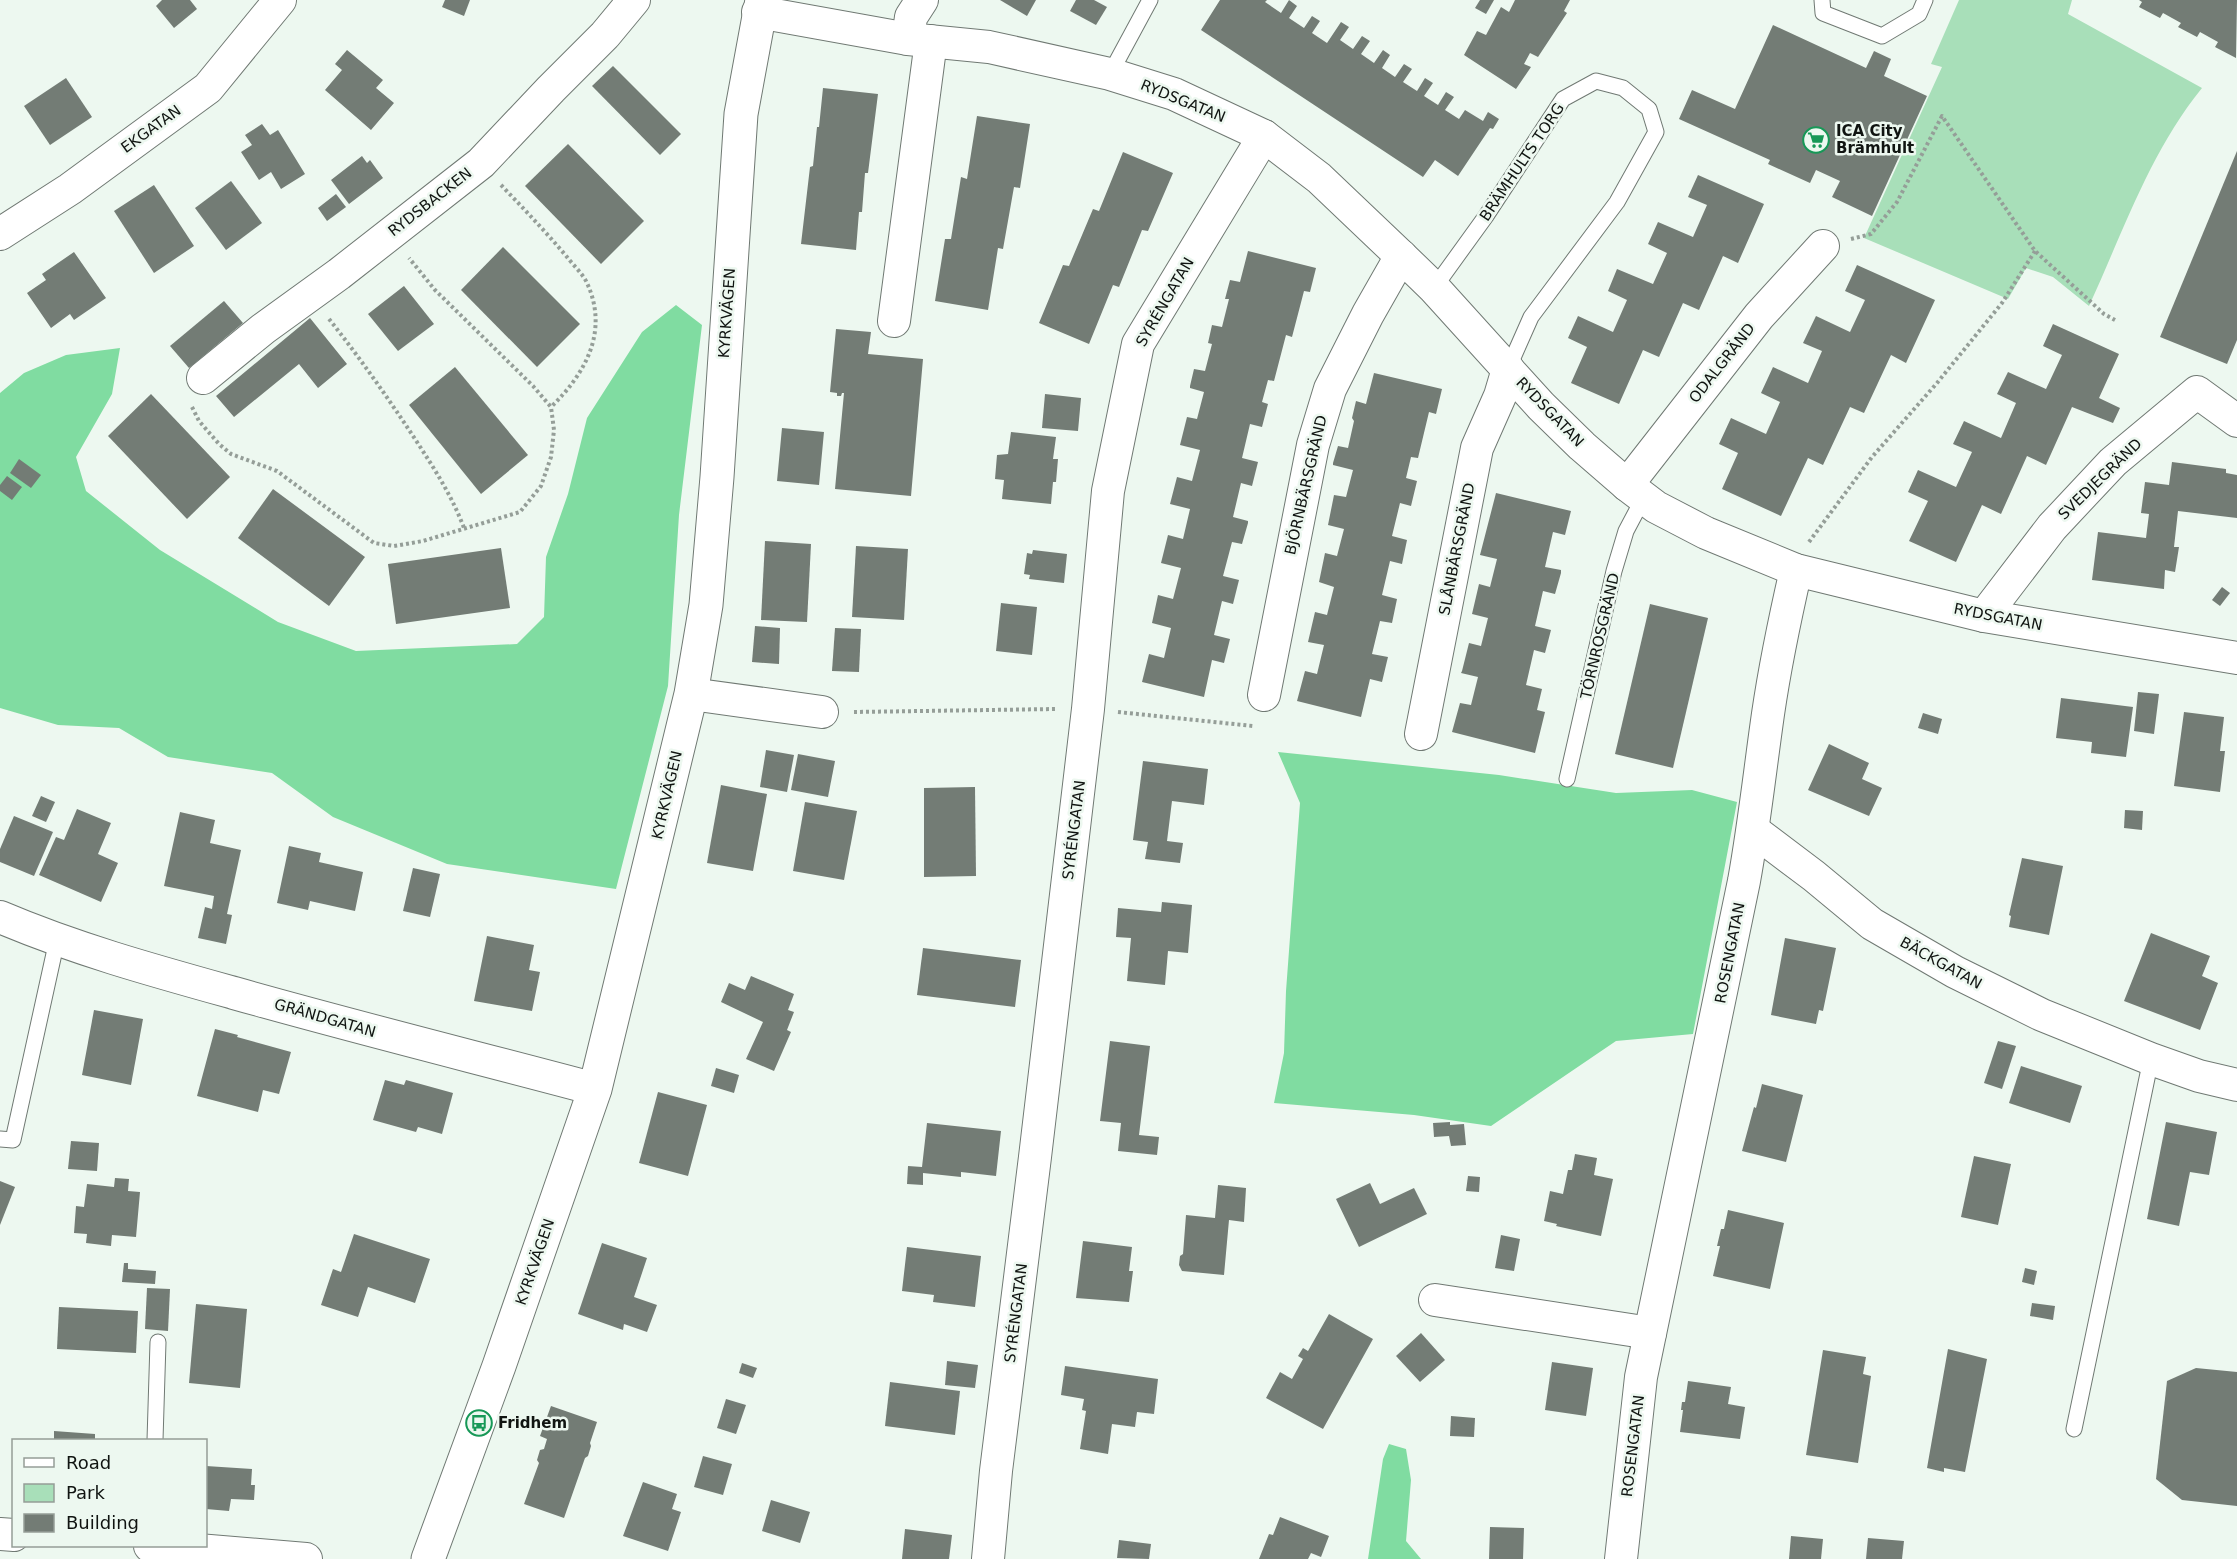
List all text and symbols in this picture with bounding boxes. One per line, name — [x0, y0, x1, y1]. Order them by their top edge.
street label: RYDSGATAN — [1138, 76, 1228, 126]
street label: BRÄMHULTS TORG — [1475, 99, 1568, 224]
street label: EKGATAN — [118, 101, 184, 157]
place label: ICA City Brämhult — [1836, 122, 1914, 157]
supermarket icon: ICA City Brämhult — [1801, 125, 1831, 155]
street label: RYDSBACKEN — [385, 164, 475, 240]
street label: SYRÉNGATAN — [1131, 254, 1198, 350]
street label: KYRKVÄGEN — [714, 267, 739, 359]
street label: ODALGRÄND — [1685, 319, 1759, 406]
street label: RYDSGATAN — [1512, 373, 1588, 451]
street label: BJÖRNBÄRSGRÄND — [1280, 413, 1331, 557]
street label: SVEDJEGRÄND — [2054, 434, 2146, 523]
street label: SLÅNBÄRSGRÄND — [1434, 481, 1479, 617]
street label: TÖRNROSGRÄND — [1576, 571, 1623, 702]
street label: RYDSGATAN — [1952, 600, 2044, 634]
street label: KYRKVÄGEN — [647, 749, 686, 841]
street label: SYRÉNGATAN — [1058, 779, 1089, 881]
street label: ROSENGATAN — [1711, 901, 1749, 1005]
street label: BÄCKGATAN — [1897, 932, 1986, 993]
street label: GRÄNDGATAN — [272, 994, 378, 1041]
street label: KYRKVÄGEN — [511, 1216, 558, 1308]
street label: SYRÉNGATAN — [1000, 1262, 1031, 1364]
street label: ROSENGATAN — [1618, 1394, 1648, 1498]
bus stop icon: Fridhem — [464, 1408, 494, 1438]
place label: Fridhem — [498, 1414, 567, 1432]
legend — [12, 1439, 207, 1547]
text: Road — [66, 1452, 111, 1473]
text: Park — [66, 1482, 105, 1503]
text: Building — [66, 1512, 139, 1533]

